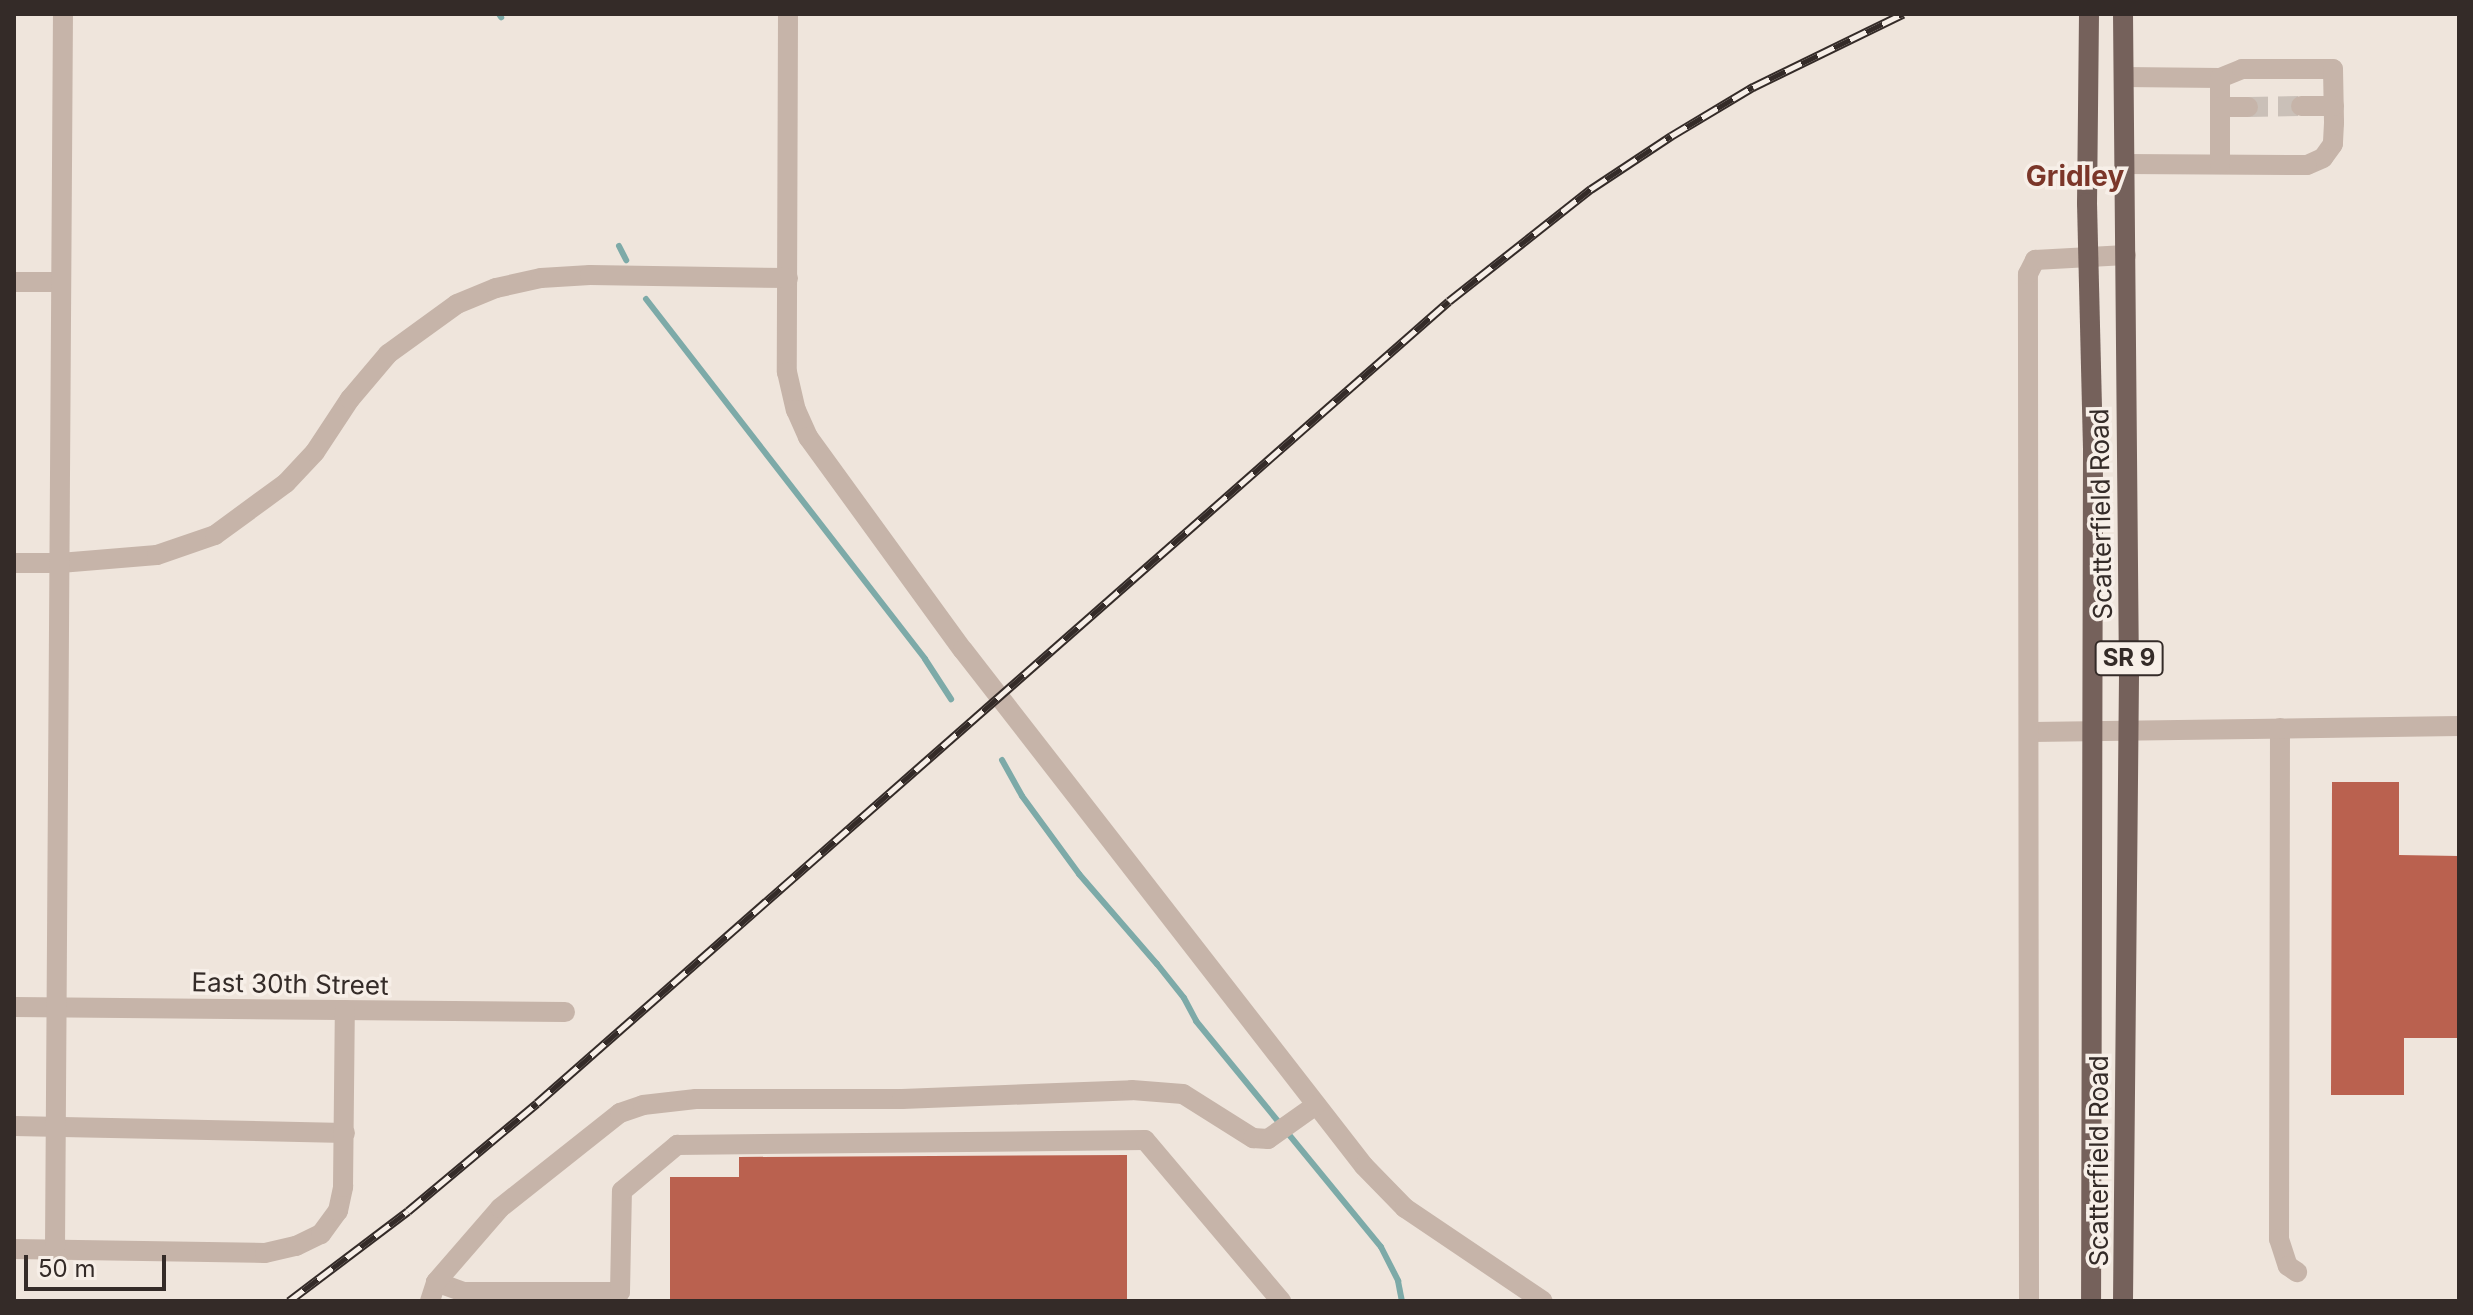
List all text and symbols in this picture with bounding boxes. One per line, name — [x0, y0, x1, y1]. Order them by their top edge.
district label: Gridley — [2026, 159, 2124, 193]
street label: Scatterfield Road — [2084, 408, 2118, 620]
road number: SR 9 — [2093, 638, 2165, 678]
street label: East 30th Street — [191, 967, 389, 1001]
street label: Scatterfield Road — [2083, 1055, 2115, 1267]
scale bar — [28, 1239, 170, 1289]
text: 50 m — [38, 1254, 96, 1283]

